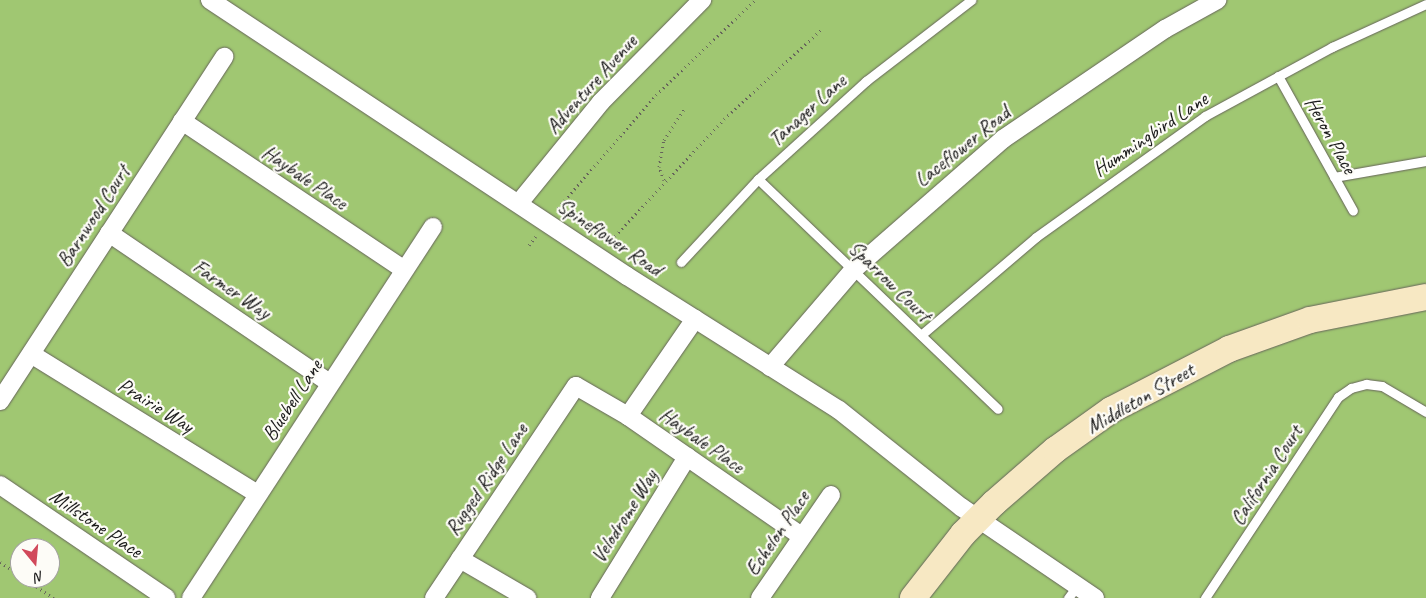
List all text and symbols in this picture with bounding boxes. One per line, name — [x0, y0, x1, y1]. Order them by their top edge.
street label: Adventure Avenue — [540, 29, 642, 139]
street label: Tanager Lane — [763, 68, 851, 152]
street label: Hummingbird Lane — [1088, 86, 1212, 182]
street label: Heron Place — [1299, 92, 1363, 178]
street label: Laceflower Road — [909, 100, 1015, 192]
street label: Haybale Place — [257, 139, 353, 215]
street label: Barnwood Court — [51, 161, 135, 271]
street label: Spineflower Road — [553, 193, 667, 281]
street label: Sparrow Court — [843, 235, 937, 327]
street label: Farmer Way — [188, 254, 276, 324]
street label: Bluebell Lane — [256, 355, 328, 445]
street label: Middleton Street — [1081, 357, 1199, 439]
street label: Prairie Way — [113, 372, 199, 438]
street label: Haybale Place — [655, 402, 749, 478]
street label: Rugged Ridge Lane — [439, 418, 533, 540]
street label: California Court — [1224, 420, 1308, 530]
street label: Velodrome Way — [585, 465, 663, 567]
street label: Millstone Place — [45, 483, 147, 563]
street label: Echelon Place — [739, 486, 815, 580]
north arrow — [10, 538, 60, 588]
text: N — [33, 567, 46, 586]

